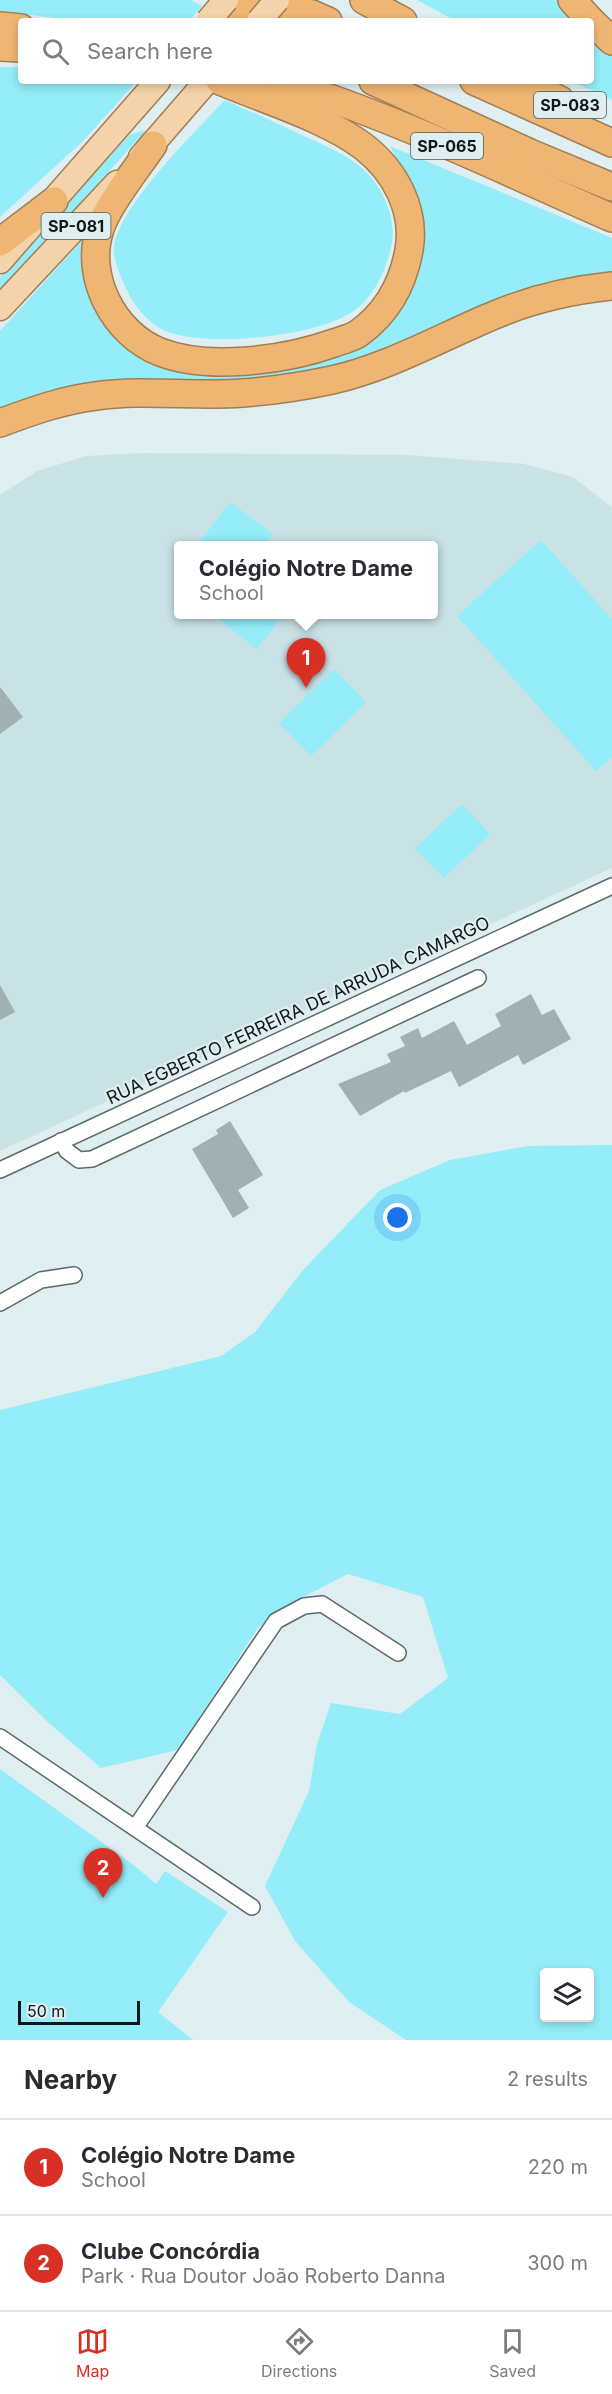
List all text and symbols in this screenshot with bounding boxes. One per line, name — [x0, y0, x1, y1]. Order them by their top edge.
search box — [18, 18, 594, 84]
icon: search — [39, 35, 72, 68]
text: Search here — [87, 38, 213, 64]
road number: SP-083 — [534, 92, 606, 118]
road number: SP-065 — [411, 133, 483, 159]
road number: SP-081 — [42, 213, 110, 239]
popup — [174, 541, 438, 619]
text: Colégio Notre Dame — [199, 555, 413, 581]
text: School — [199, 581, 264, 605]
pin: 1 — [286, 638, 326, 688]
street label: RUA EGBERTO FERREIRA DE ARRUDA CAMARGO — [103, 912, 493, 1108]
your location — [383, 1203, 412, 1232]
pin: 2 — [84, 1848, 122, 1898]
map controls — [540, 1968, 594, 2022]
button: layers — [540, 1968, 594, 2022]
scale bar — [18, 1998, 140, 2026]
text: 50 m — [27, 2001, 65, 2021]
text: Nearby — [24, 2064, 117, 2095]
text: 2 results — [507, 2067, 588, 2091]
text: Colégio Notre Dame — [81, 2142, 295, 2168]
text: 1 — [39, 2155, 48, 2179]
text: 220 m — [528, 2155, 588, 2179]
text: School — [81, 2168, 146, 2192]
text: Clube Concórdia — [81, 2238, 260, 2264]
text: 2 — [37, 2251, 50, 2275]
text: 300 m — [527, 2251, 588, 2275]
text: Park · Rua Doutor João Roberto Danna — [81, 2264, 445, 2288]
tab: Map — [76, 2325, 109, 2381]
tab: Directions — [261, 2325, 337, 2381]
tab: Saved — [489, 2325, 536, 2381]

